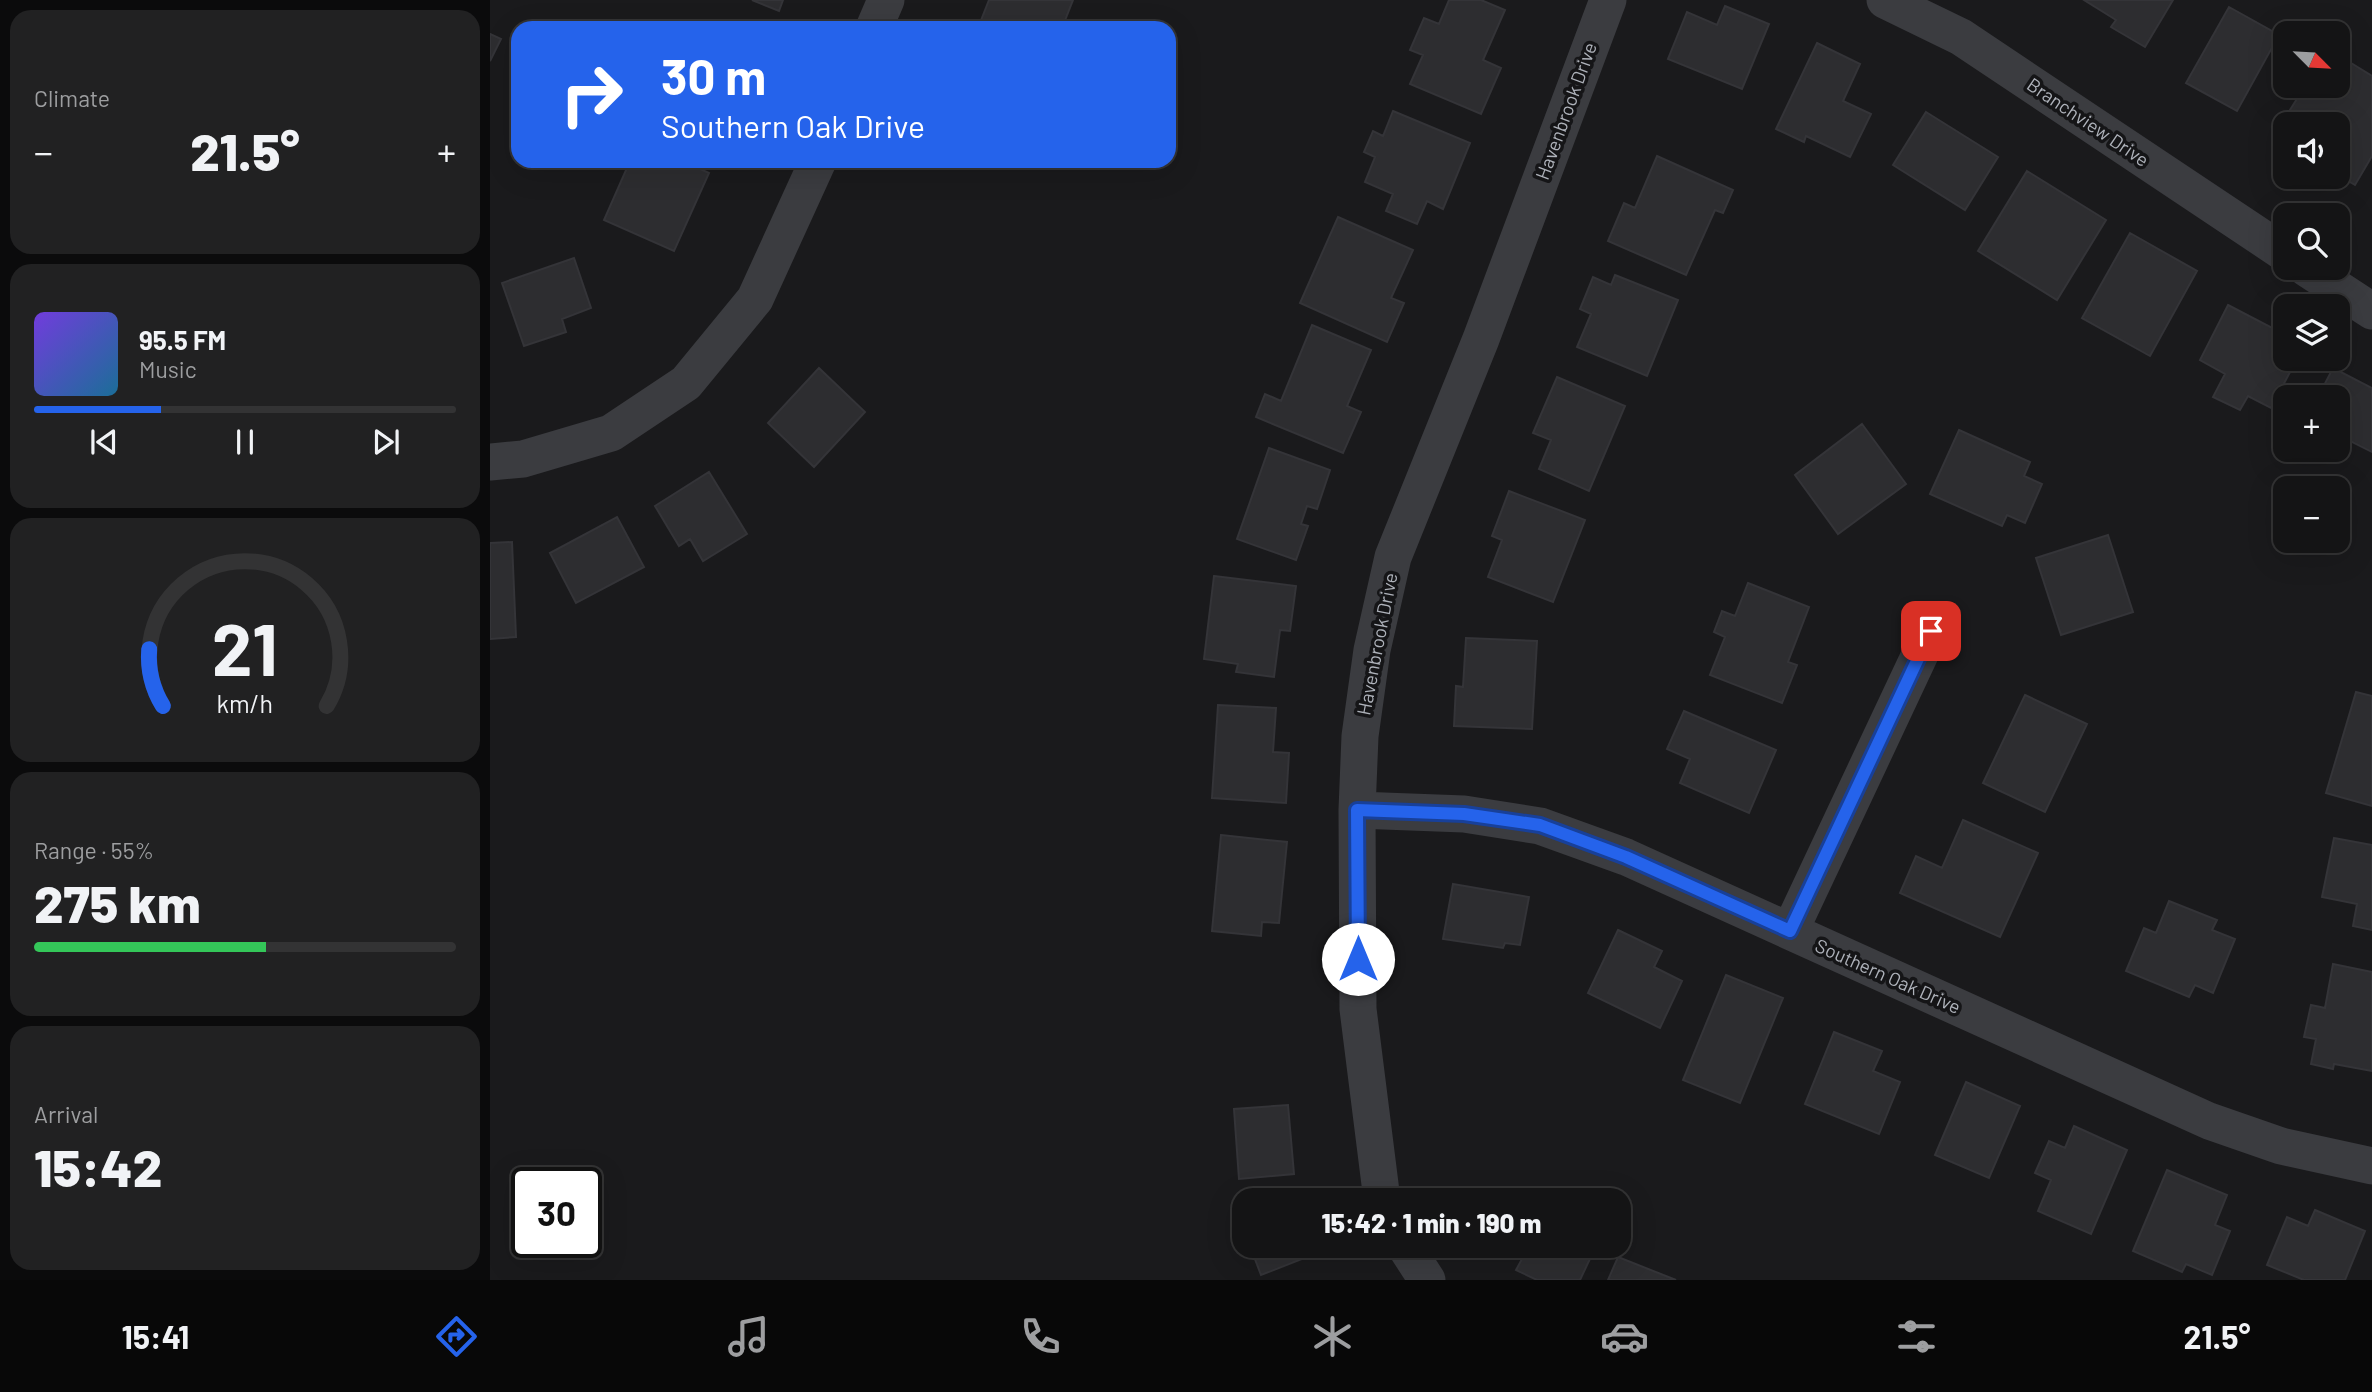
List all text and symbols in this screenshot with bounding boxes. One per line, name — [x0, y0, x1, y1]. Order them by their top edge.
north arrow — [2273, 21, 2350, 98]
map controls — [2273, 21, 2350, 553]
street label: Havenbrook Drive — [1530, 39, 1601, 183]
text: 30 m — [661, 46, 766, 105]
icon: right — [546, 49, 637, 140]
street label: Branchview Drive — [2023, 72, 2154, 171]
text: Climate — [34, 84, 110, 112]
text: Southern Oak Drive — [661, 106, 925, 144]
button: sound — [2273, 112, 2350, 189]
text: 21.5° — [190, 119, 300, 181]
text: − — [34, 128, 53, 174]
text: + — [437, 128, 456, 174]
button: search — [2273, 203, 2350, 280]
button: layers — [2273, 294, 2350, 371]
text: 95.5 FM — [139, 324, 226, 355]
text: Music — [139, 355, 197, 383]
button: + — [2273, 385, 2350, 462]
icon: previous — [85, 423, 123, 461]
icon: pause — [226, 423, 264, 461]
icon: next — [367, 423, 405, 461]
button: − — [2273, 476, 2350, 553]
street label: Havenbrook Drive — [1351, 571, 1402, 717]
pin — [1901, 601, 1961, 661]
text: 21 — [212, 603, 278, 691]
icon: arrive — [1912, 612, 1950, 650]
text: km/h — [217, 688, 273, 718]
text: Range · 55% — [34, 836, 154, 864]
text: 275 km — [34, 871, 201, 933]
position arrow — [1321, 922, 1395, 996]
street label: Southern Oak Drive — [1812, 933, 1965, 1018]
text: Arrival — [34, 1100, 98, 1128]
text: 15:42 — [34, 1135, 162, 1197]
speed limit sign: 30 — [511, 1167, 602, 1258]
text: 15:42 · 1 min · 190 m — [1322, 1207, 1541, 1238]
icon: directions — [432, 1312, 481, 1361]
icon: music — [724, 1312, 773, 1361]
icon: phone — [1016, 1312, 1065, 1361]
icon: climate — [1308, 1312, 1357, 1361]
icon: car — [1600, 1312, 1649, 1361]
icon: filters — [1892, 1312, 1941, 1361]
text: 15:41 — [121, 1317, 189, 1355]
text: 21.5° — [2184, 1317, 2251, 1355]

